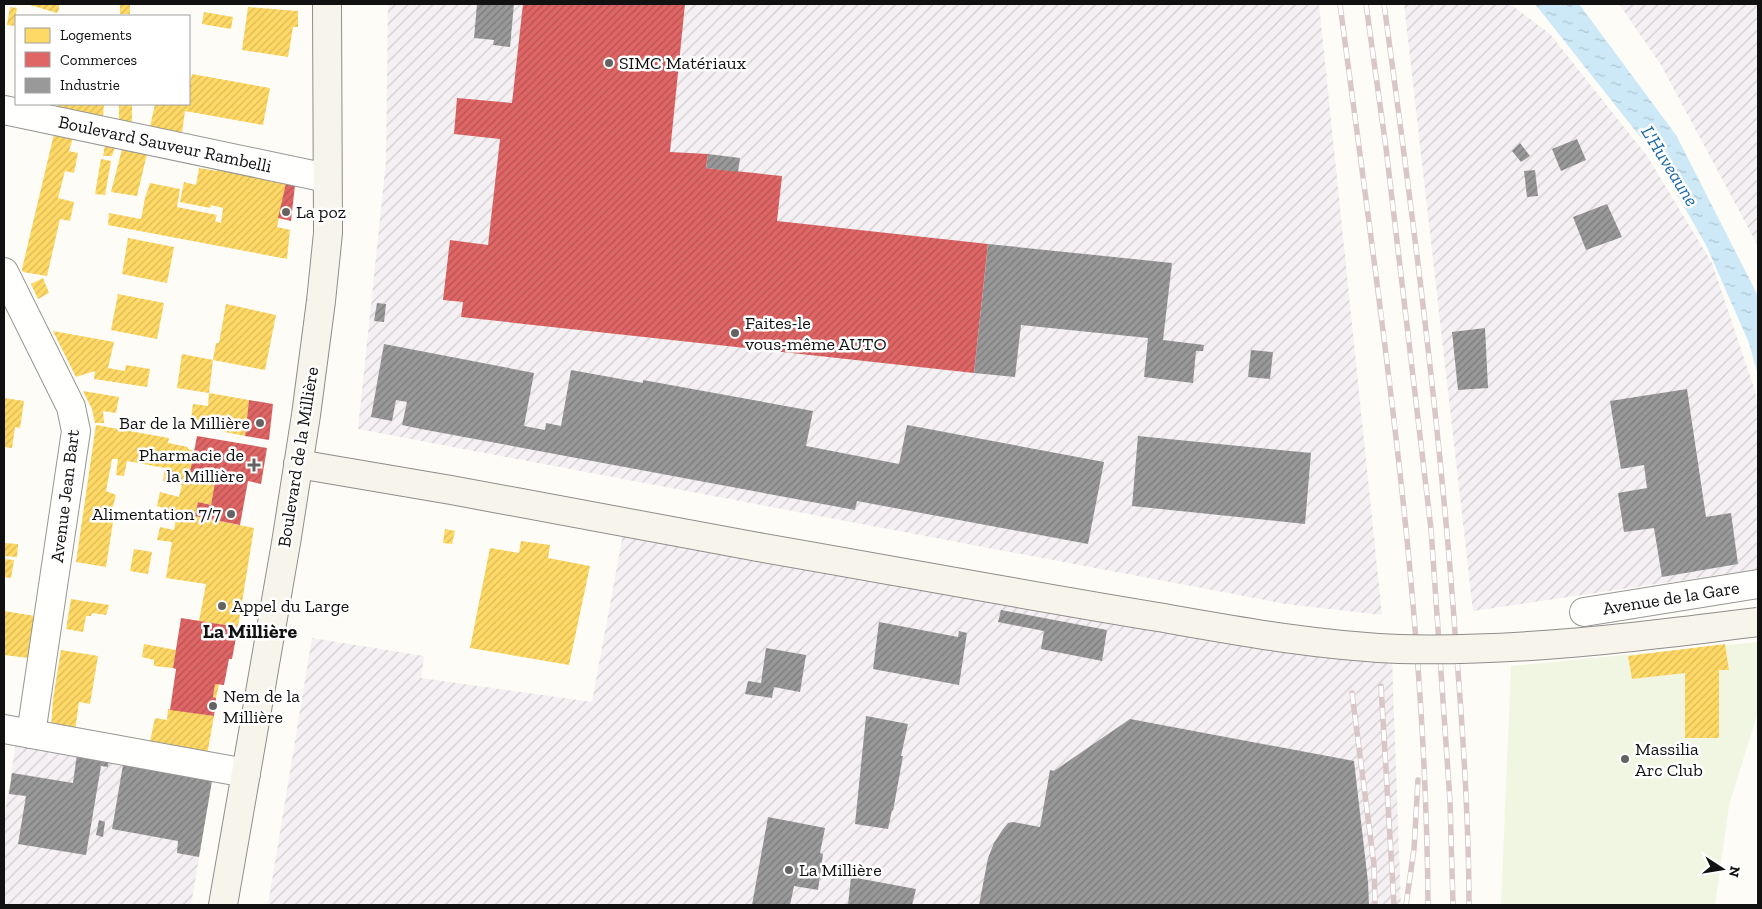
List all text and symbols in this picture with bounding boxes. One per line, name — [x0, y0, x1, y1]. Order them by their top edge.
legend — [15, 15, 190, 105]
text: Logements — [60, 26, 132, 44]
text: Commerces — [60, 51, 137, 69]
place label: SIMC Matériaux — [619, 52, 746, 74]
marker: SIMC Matériaux — [603, 57, 615, 69]
text: Industrie — [60, 76, 120, 94]
street label: Boulevard Sauveur Rambelli — [56, 111, 274, 177]
water label: L'Huveaune — [1636, 122, 1704, 210]
place label: La poz — [296, 201, 346, 223]
marker: La poz — [280, 206, 292, 218]
place label: Faites-le vous-même AUTO — [745, 312, 887, 355]
marker: Faites-le vous-même AUTO — [729, 327, 741, 339]
street label: Boulevard de la Millière — [273, 365, 323, 549]
place label: Bar de la Millière — [119, 412, 250, 434]
marker: Bar de la Millière — [254, 417, 266, 429]
street label: Avenue Jean Bart — [46, 428, 84, 564]
place label: Pharmacie de la Millière — [139, 444, 244, 487]
marker: Pharmacie de la Millière — [248, 459, 260, 471]
place label: Alimentation 7/7 — [92, 503, 222, 525]
marker: Alimentation 7/7 — [225, 508, 237, 520]
street label: Avenue de la Gare — [1601, 576, 1741, 620]
place label: Appel du Large — [232, 595, 349, 617]
marker: Appel du Large — [216, 600, 228, 612]
district label: La Millière — [203, 619, 298, 643]
place label: Nem de la Millière — [223, 685, 300, 728]
marker: Nem de la Millière — [207, 700, 219, 712]
place label: Massilia Arc Club — [1635, 738, 1703, 781]
marker: Massilia Arc Club — [1619, 753, 1631, 765]
north arrow — [1697, 844, 1747, 894]
place label: La Millière — [799, 859, 882, 881]
marker: La Millière — [783, 864, 795, 876]
text: N — [1725, 865, 1744, 879]

